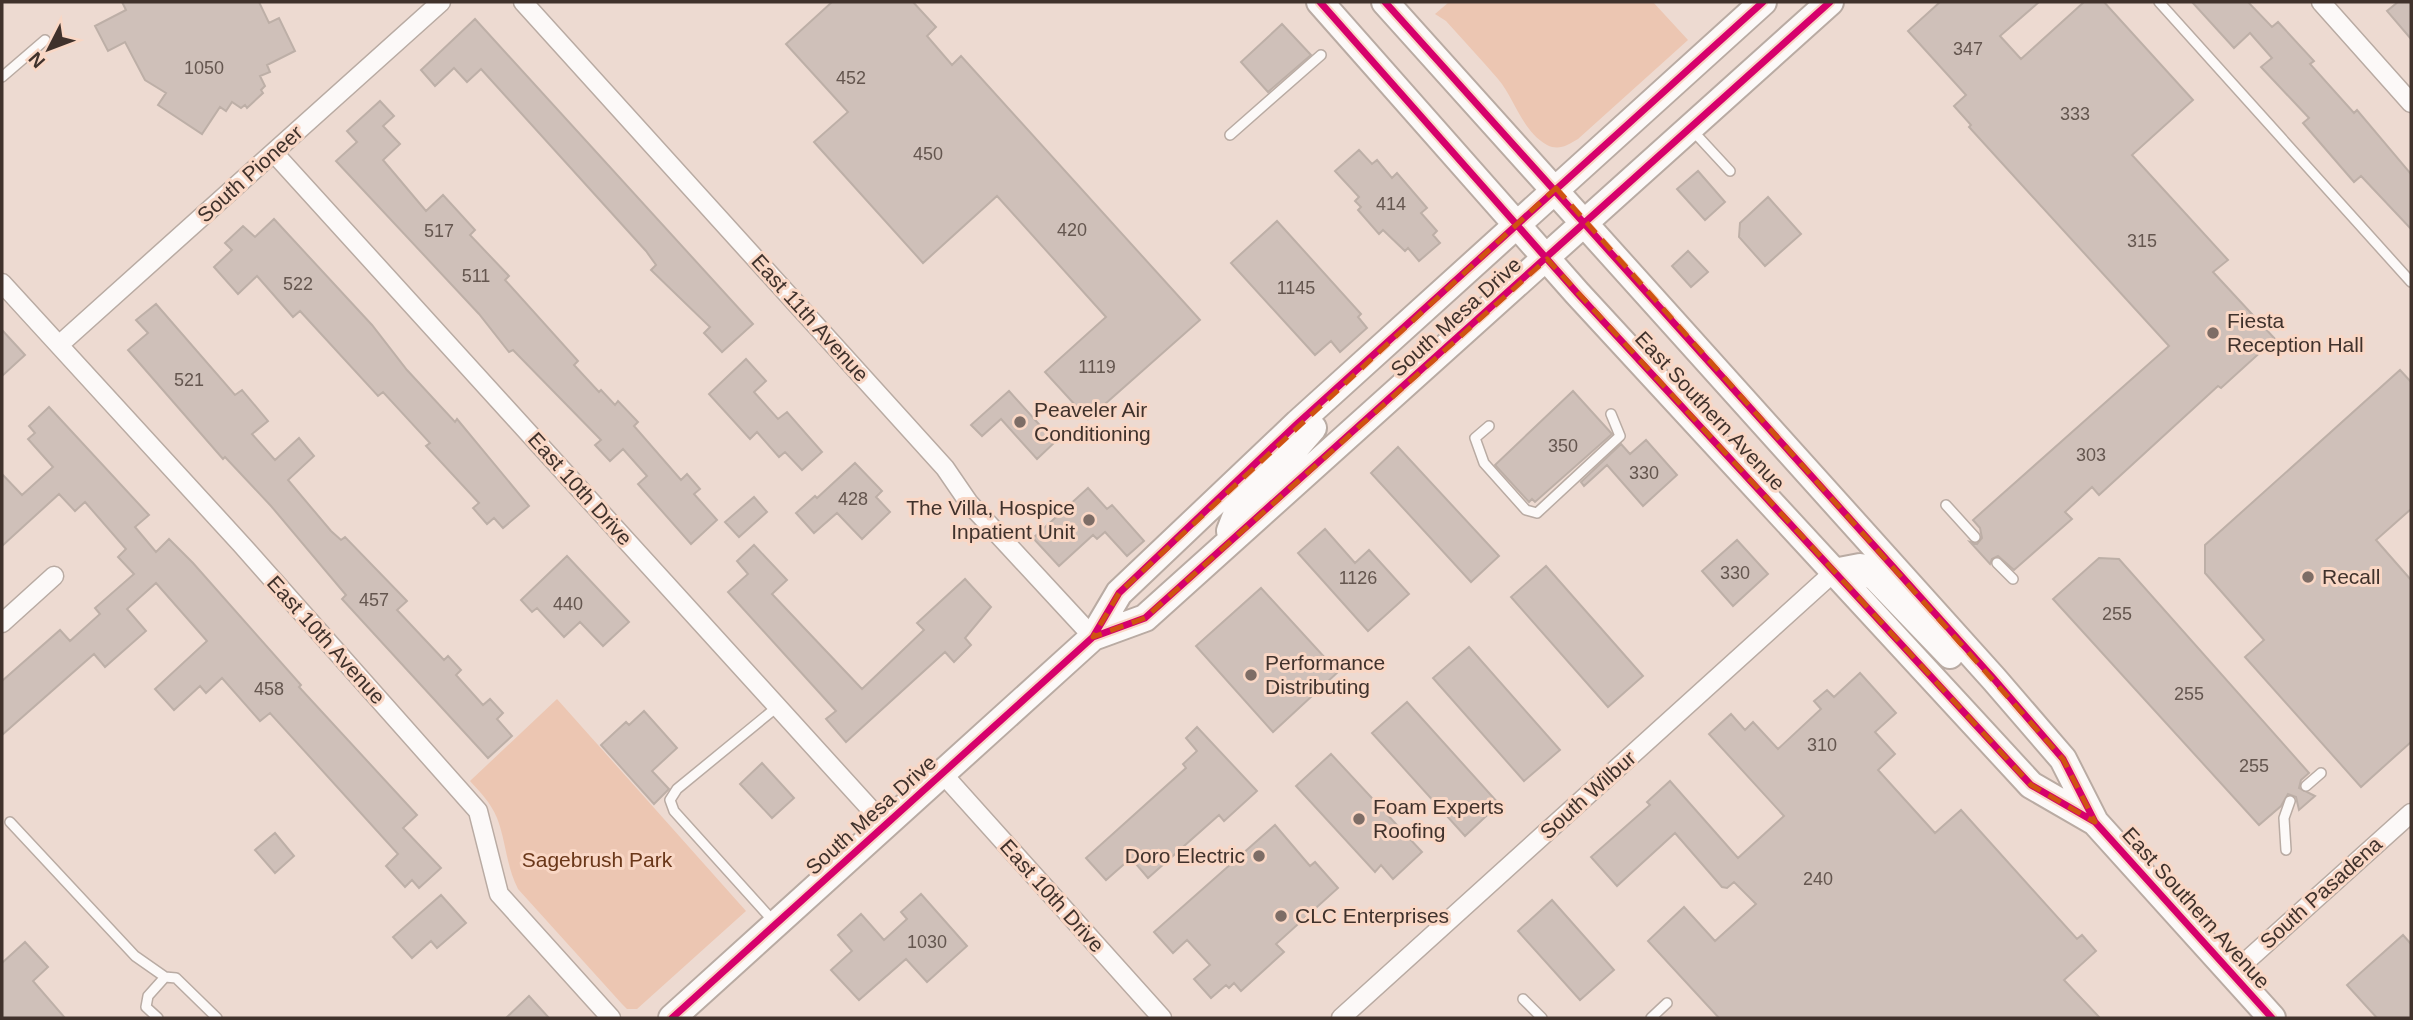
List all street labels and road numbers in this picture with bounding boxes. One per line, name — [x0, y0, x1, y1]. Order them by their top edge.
street label: South Pioneer — [193, 121, 307, 227]
street label: East 11th Avenue — [747, 250, 873, 386]
street label: South Mesa Drive — [1386, 252, 1525, 381]
street label: East Southern Avenue — [1631, 327, 1790, 495]
street label: East 10th Drive — [524, 428, 637, 550]
street label: East 10th Avenue — [263, 571, 390, 708]
street label: South Wilbur — [1535, 746, 1640, 843]
street label: South Mesa Drive — [801, 750, 940, 879]
street label: East Southern Avenue — [2118, 822, 2275, 993]
street label: South Pasadena — [2255, 832, 2386, 953]
street label: East 10th Drive — [996, 835, 1109, 957]

